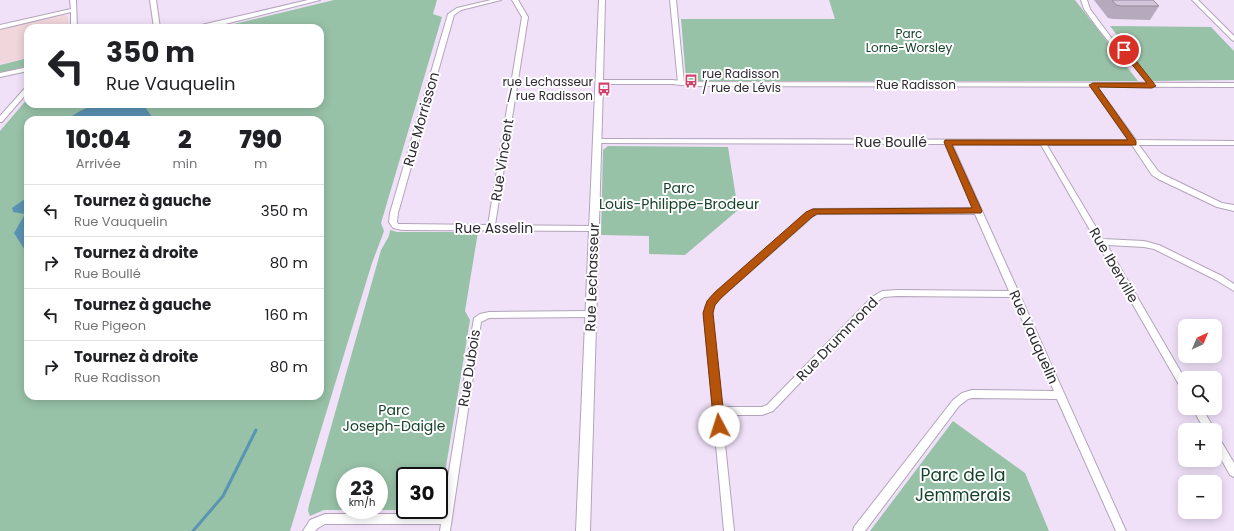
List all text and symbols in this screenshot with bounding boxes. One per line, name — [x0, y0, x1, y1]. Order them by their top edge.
park label: Parc Lorne-Worsley — [866, 25, 952, 56]
text: 350 m — [106, 33, 195, 72]
pin — [1107, 33, 1141, 67]
icon: arrive — [1113, 39, 1135, 61]
icon: left — [40, 40, 92, 92]
place label: rue Radisson / rue de Lévis — [702, 65, 781, 96]
street label: Rue Morrisson — [398, 69, 444, 169]
text: Rue Vauquelin — [106, 71, 236, 96]
place label: rue Lechasseur / rue Radisson — [502, 73, 594, 104]
bus stop icon: rue Radisson / rue de Lévis — [683, 73, 699, 89]
street label: Rue Radisson — [876, 76, 956, 93]
bus stop icon: rue Lechasseur / rue Radisson — [596, 81, 612, 97]
street label: Rue Vincent — [486, 117, 518, 203]
text: 10:04 — [66, 123, 131, 156]
text: 2 — [178, 123, 192, 156]
text: 790 — [239, 123, 282, 156]
street label: Rue Boullé — [855, 132, 927, 152]
text: Arrivée — [76, 154, 121, 173]
text: min — [172, 154, 197, 173]
text: m — [254, 154, 267, 173]
park label: Parc Louis-Philippe-Brodeur — [599, 178, 759, 214]
text: Tournez à gauche — [74, 190, 211, 211]
icon: left — [40, 200, 62, 222]
text: 350 m — [261, 200, 308, 221]
text: Rue Vauquelin — [74, 212, 168, 231]
street label: Rue Asselin — [455, 218, 533, 238]
street label: Rue Lechasseur — [580, 222, 604, 332]
street label: Rue Iberville — [1084, 224, 1144, 306]
text: Tournez à droite — [74, 242, 198, 263]
icon: right — [40, 252, 62, 274]
text: 80 m — [270, 252, 308, 273]
text: Rue Boullé — [74, 264, 141, 283]
street label: Rue Vauquelin — [1004, 287, 1064, 387]
street label: Rue Drummond — [792, 292, 882, 386]
text: Tournez à gauche — [74, 294, 211, 315]
icon: left — [40, 304, 62, 326]
text: 160 m — [265, 304, 308, 325]
text: Rue Pigeon — [74, 316, 146, 335]
north arrow — [1178, 319, 1222, 363]
map controls — [1178, 319, 1222, 519]
street label: Rue Dubois — [453, 328, 485, 408]
text: Tournez à droite — [74, 346, 198, 367]
icon: right — [40, 356, 62, 378]
text: 80 m — [270, 356, 308, 377]
text: Rue Radisson — [74, 368, 161, 387]
button: search — [1178, 371, 1222, 415]
park label: Parc Joseph-Daigle — [343, 400, 446, 436]
position arrow — [698, 405, 740, 447]
button: + — [1178, 423, 1222, 467]
park label: Parc de la Jemmerais — [915, 463, 1011, 507]
speed limit sign: 30 — [396, 467, 448, 519]
text: 23 — [350, 474, 374, 502]
button: − — [1178, 475, 1222, 519]
text: km/h — [349, 495, 375, 510]

